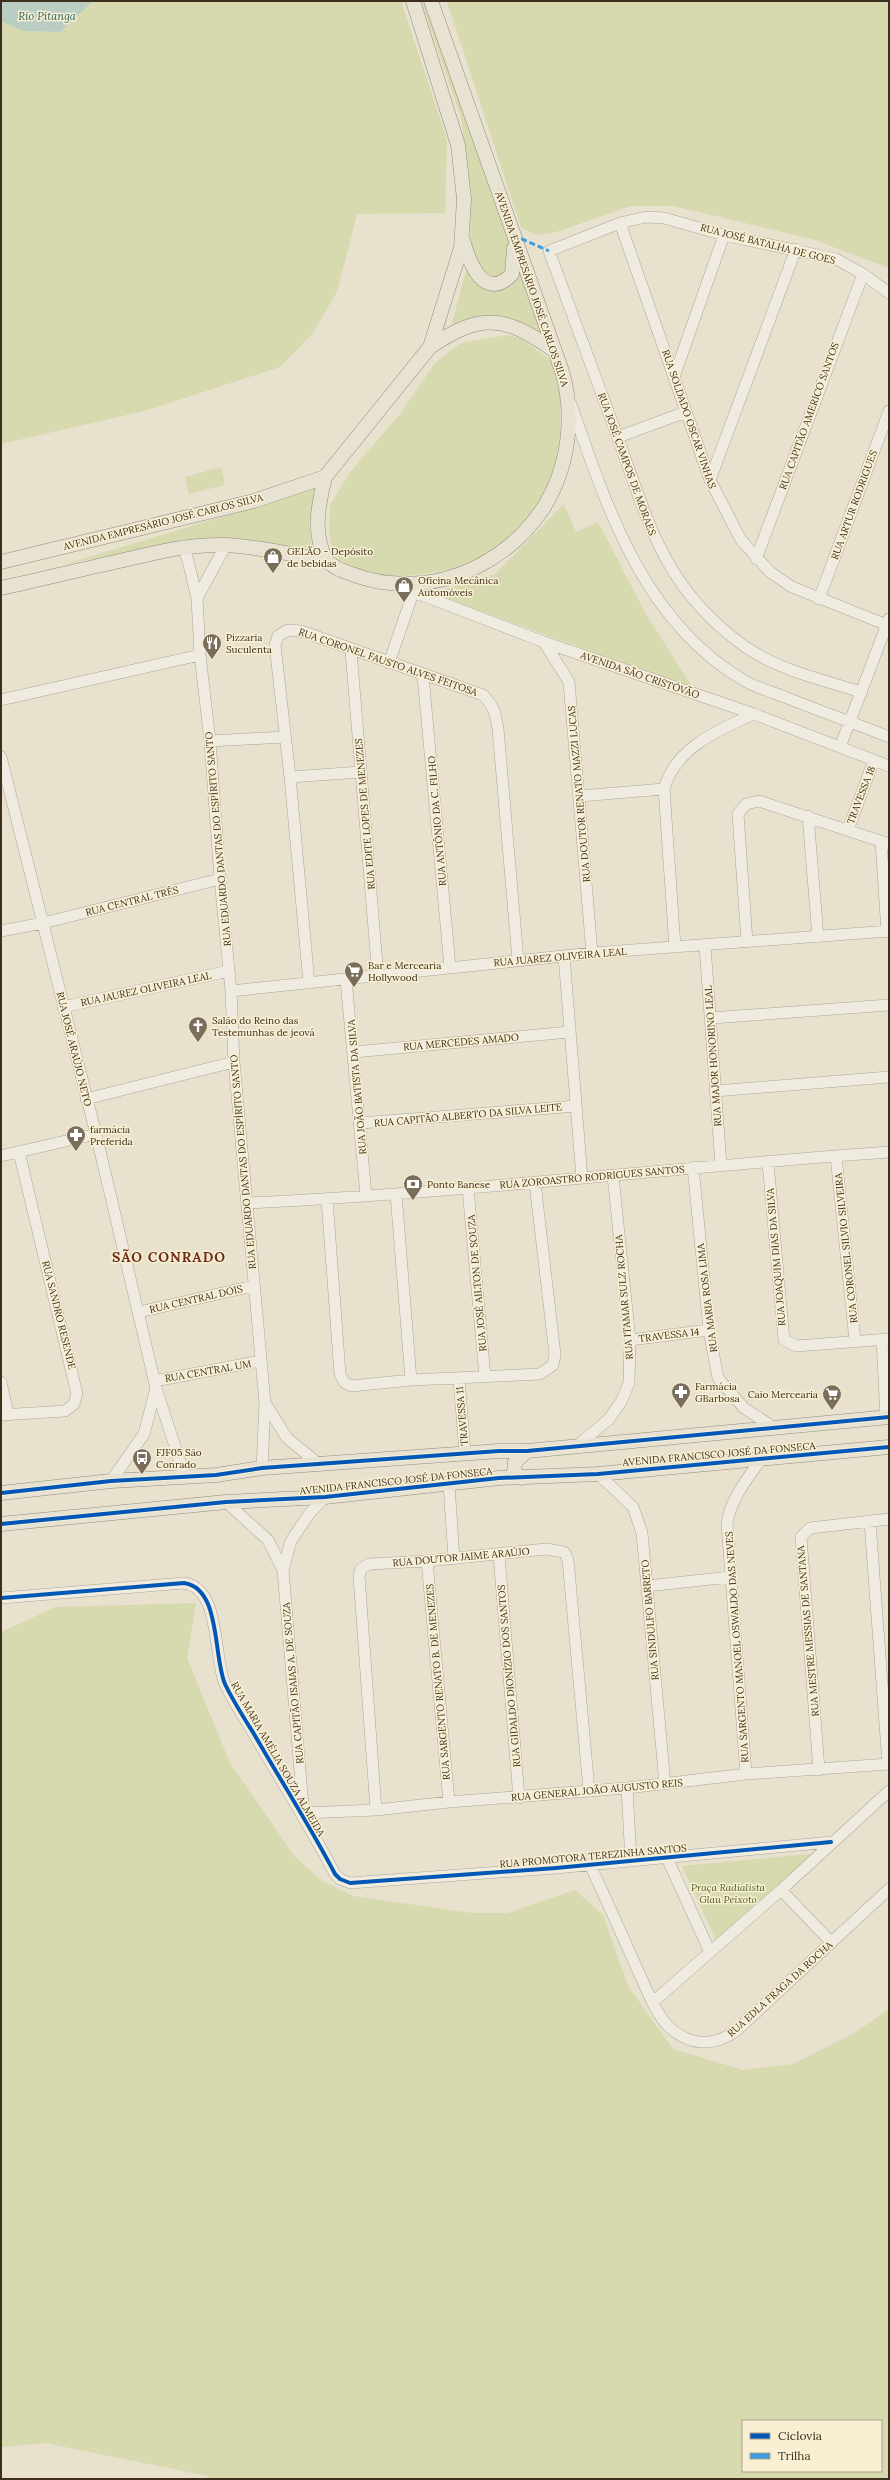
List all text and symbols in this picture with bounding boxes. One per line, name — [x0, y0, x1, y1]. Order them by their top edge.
water label: Rio Pitanga — [18, 9, 77, 23]
street label: AVENIDA EMPRESÁRIO JOSÉ CARLOS SILVA — [492, 189, 572, 389]
street label: RUA JOSÉ BATALHA DE GOES — [699, 221, 837, 267]
street label: RUA CAPITÃO AMERICO SANTOS — [776, 340, 842, 492]
street label: RUA SOLDADO OSCAR VINHAS — [659, 348, 719, 491]
street label: RUA JOSÉ CAMPOS DE MORAES — [595, 391, 659, 538]
street label: RUA ARTUR RODRIGUES — [828, 448, 880, 562]
street label: AVENIDA EMPRESÁRIO JOSÉ CARLOS SILVA — [61, 491, 265, 553]
place label: GELÃO - Depósito de bebidas — [287, 545, 373, 570]
shop icon: GELÃO - Depósito de bebidas — [262, 546, 284, 574]
place label: Oficina Mecânica Automóveis — [417, 574, 498, 599]
shop icon: Oficina Mecânica Automóveis — [393, 575, 415, 603]
street label: RUA CORONEL FAUSTO ALVES FEITOSA — [297, 625, 480, 699]
place label: Pizzaria Suculenta — [226, 631, 272, 656]
restaurant icon: Pizzaria Suculenta — [201, 632, 223, 660]
street label: AVENIDA SÃO CRISTÓVÃO — [578, 648, 701, 702]
street label: RUA DOUTOR RENATO MAZZI LUCAS — [565, 705, 593, 883]
street label: RUA EDUARDO DANTAS DO ESPÍRITO SANTO — [202, 731, 234, 947]
street label: RUA EDITE LOPES DE MENEZES — [352, 737, 378, 890]
street label: RUA ANTÔNIO DA C. FILHO — [425, 755, 449, 887]
street label: TRAVESSA 18 — [844, 764, 878, 826]
street label: RUA CENTRAL TRÊS — [84, 883, 180, 919]
street label: RUA JUAREZ OLIVEIRA LEAL — [493, 945, 627, 969]
place label: Bar e Mercearia Hollywood — [368, 959, 441, 984]
supermarket icon: Bar e Mercearia Hollywood — [343, 960, 365, 988]
street label: RUA JAUREZ OLIVEIRA LEAL — [79, 969, 213, 1009]
street label: RUA MAJOR HONORINO LEAL — [702, 985, 724, 1127]
street label: RUA JOSÉ ARAÚJO NETO — [53, 990, 95, 1108]
place label: Salão do Reino das Testemunhas de jeová — [212, 1014, 315, 1039]
church icon: Salão do Reino das Testemunhas de jeová — [187, 1015, 209, 1043]
street label: RUA JOÃO BATISTA DA SILVA — [345, 1018, 369, 1155]
street label: RUA MERCEDES AMADO — [403, 1030, 520, 1054]
street label: RUA EDUARDO DANTAS DO ESPÍRITO SANTO — [227, 1054, 259, 1270]
street label: RUA CAPITÃO ALBERTO DA SILVA LEITE — [373, 1100, 563, 1130]
place label: farmácia Preferida — [90, 1123, 133, 1148]
pharmacy icon: farmácia Preferida — [65, 1124, 87, 1152]
street label: RUA ZOROASTRO RODRIGUES SANTOS — [499, 1162, 685, 1192]
street label: RUA CORONEL SILVIO SILVEIRA — [832, 1171, 860, 1324]
bank icon: Ponto Banese — [402, 1173, 424, 1201]
place label: Ponto Banese — [427, 1178, 491, 1191]
street label: RUA JOAQUIM DIAS DA SILVA — [763, 1187, 789, 1327]
street label: RUA JOSÉ AILTON DE SOUZA — [464, 1213, 489, 1352]
street label: RUA ITAMAR SULZ ROCHA — [612, 1233, 636, 1360]
street label: RUA MARIA ROSA LIMA — [694, 1242, 720, 1353]
district label: SÃO CONRADO — [112, 1248, 226, 1266]
street label: RUA SANDRO RESENDE — [39, 1259, 79, 1371]
street label: RUA CENTRAL DOIS — [148, 1282, 244, 1316]
street label: TRAVESSA 14 — [638, 1325, 701, 1345]
street label: RUA CENTRAL UM — [164, 1357, 252, 1385]
place label: Farmácia GBarbosa — [695, 1380, 740, 1405]
pharmacy icon: Farmácia GBarbosa — [670, 1381, 692, 1409]
supermarket icon: Caio Mercearia — [821, 1383, 843, 1411]
street label: TRAVESSA 11 — [453, 1386, 471, 1446]
place label: Caio Mercearia — [748, 1388, 818, 1401]
street label: AVENIDA FRANCISCO JOSÉ DA FONSECA — [621, 1439, 817, 1469]
place label: FJF05 São Conrado — [156, 1446, 202, 1471]
bus stop icon: FJF05 São Conrado — [131, 1447, 153, 1475]
street label: AVENIDA FRANCISCO JOSÉ DA FONSECA — [298, 1464, 494, 1498]
street label: RUA SARGENTO MANOEL OSWALDO DAS NEVES — [722, 1531, 752, 1763]
street label: RUA MESTRE MESSIAS DE SANTANA — [794, 1544, 822, 1717]
street label: RUA DOUTOR JAIME ARAÚJO — [392, 1545, 530, 1569]
street label: RUA SINDULFO BARRETO — [638, 1559, 662, 1681]
street label: RUA SARGENTO RENATO B. DE MENEZES — [423, 1583, 453, 1781]
street label: RUA GIDALDO DIONÍZIO DOS SANTOS — [495, 1584, 523, 1768]
street label: RUA CAPITÃO ISAIAS A. DE SOUZA — [279, 1601, 307, 1764]
street label: RUA MARIA AMÉLIA SOUZA ALMEIDA — [228, 1679, 328, 1839]
street label: RUA GENERAL JOÃO AUGUSTO REIS — [510, 1776, 684, 1804]
street label: RUA PROMOTORA TEREZINHA SANTOS — [499, 1841, 687, 1871]
park label: Praça Radialista Glau Peixoto — [691, 1881, 766, 1906]
street label: RUA EDLA FRAGA DA ROCHA — [725, 1938, 836, 2040]
legend — [742, 2420, 882, 2472]
text: Ciclovia — [778, 2428, 822, 2443]
text: Trilha — [778, 2448, 811, 2463]

